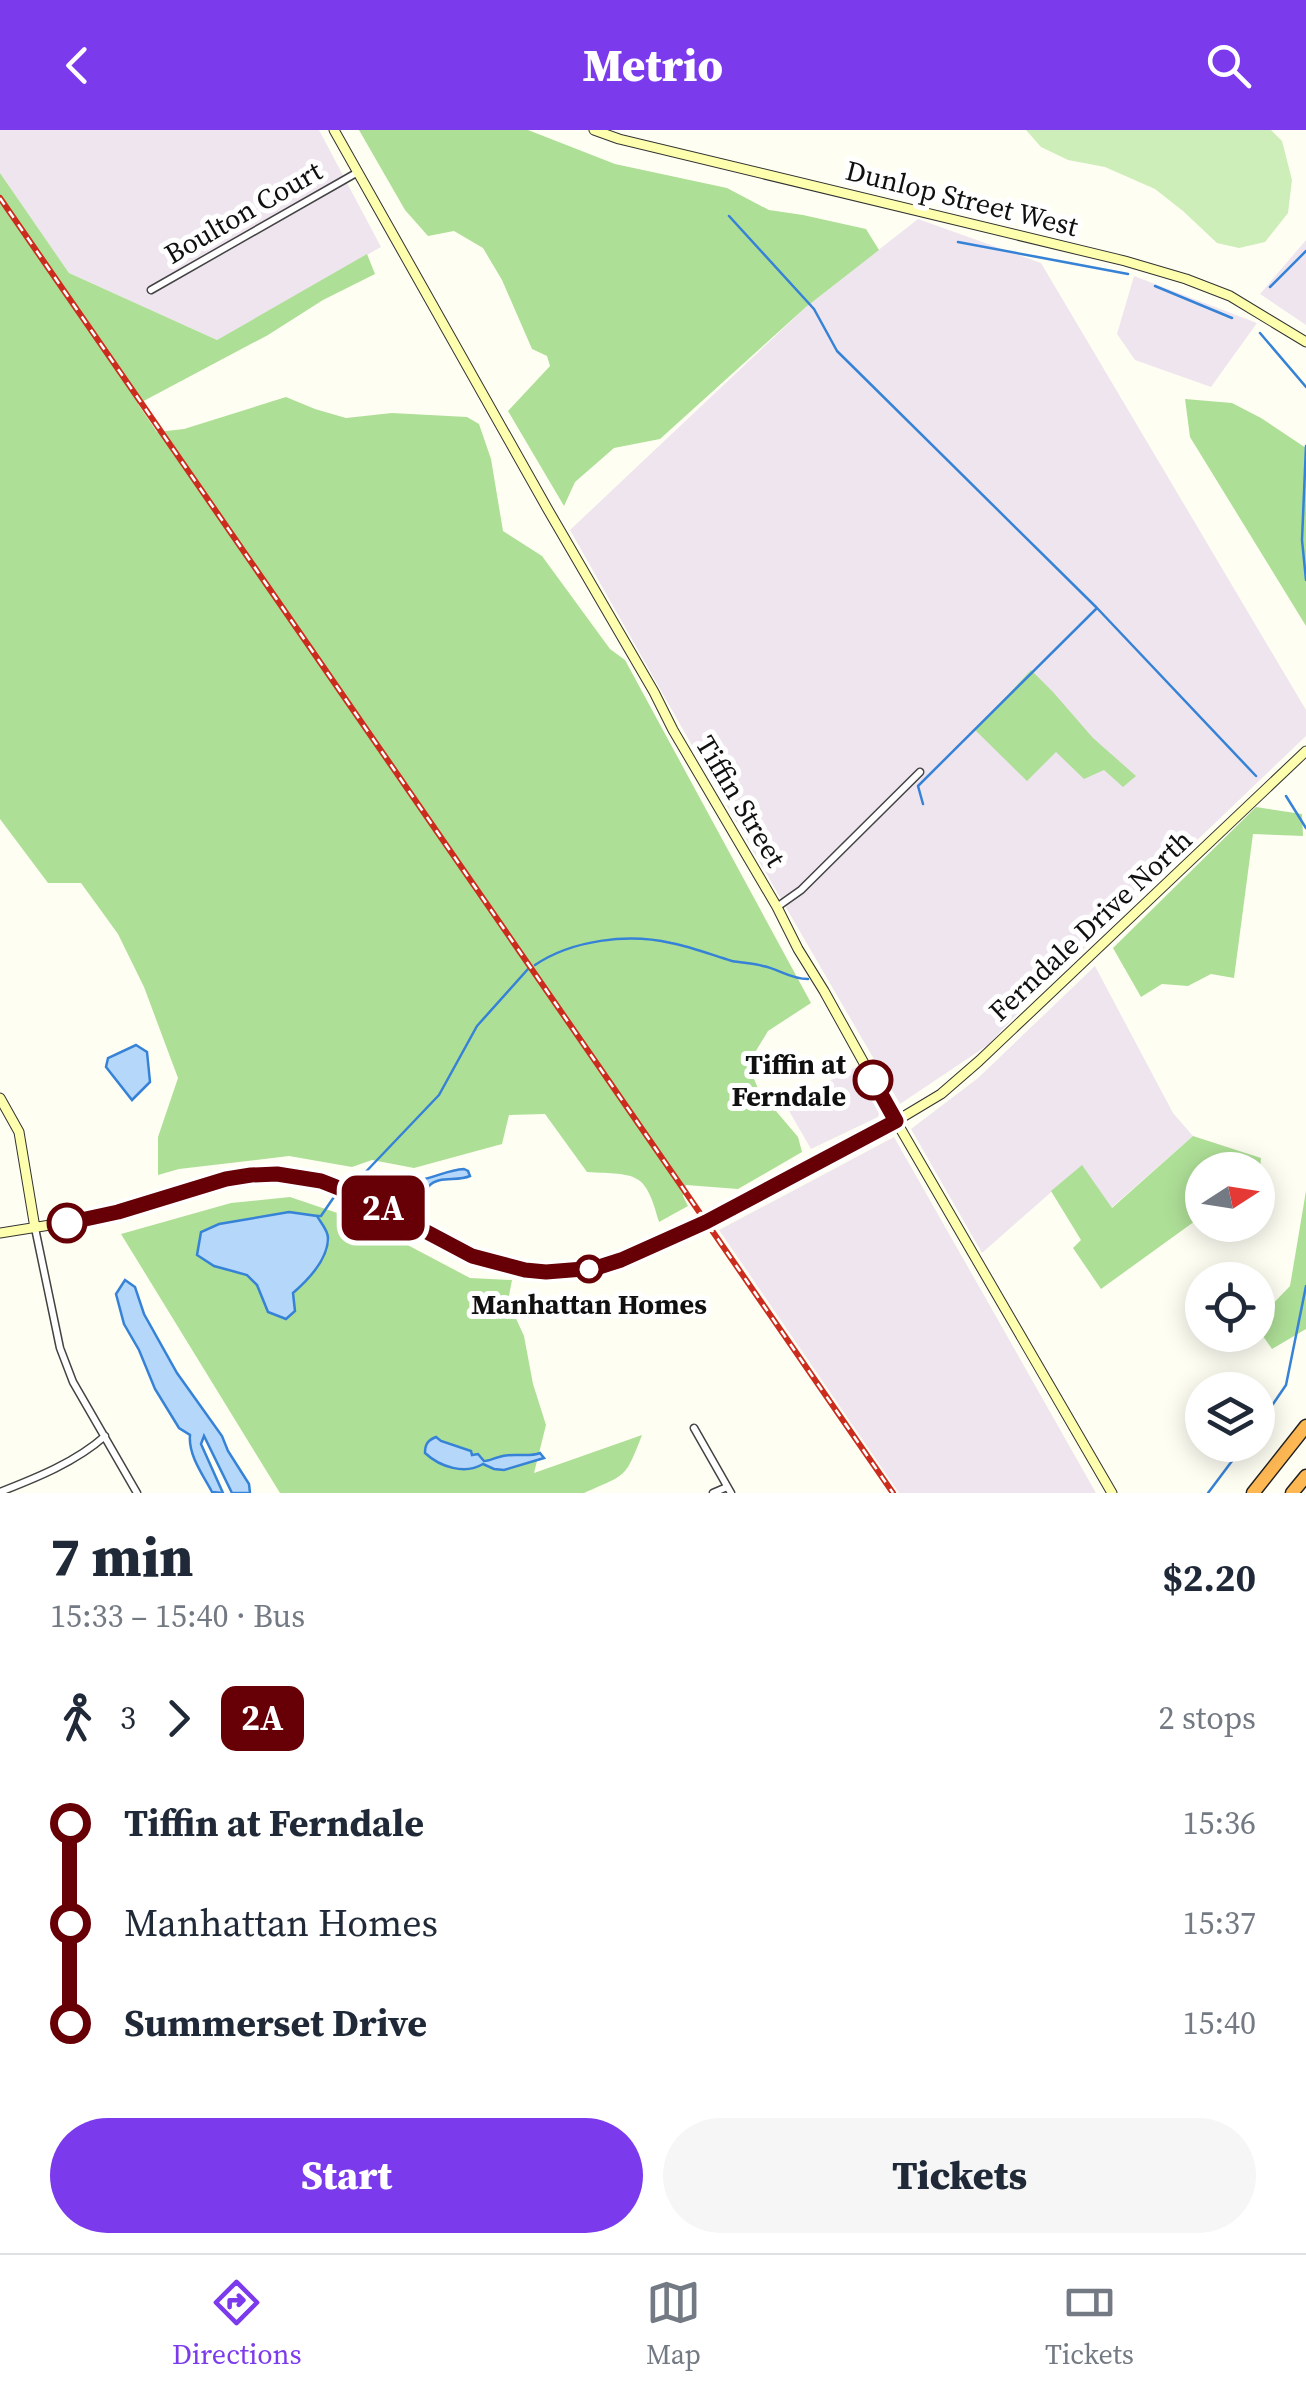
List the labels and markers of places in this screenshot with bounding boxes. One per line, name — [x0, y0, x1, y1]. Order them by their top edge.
place label: Tiffin at Ferndale — [732, 1045, 847, 1115]
marker: Tiffin at Ferndale — [854, 1061, 892, 1099]
unlabelled marker — [48, 1204, 86, 1242]
marker: Manhattan Homes — [576, 1256, 602, 1282]
place label: Manhattan Homes — [471, 1285, 707, 1323]

